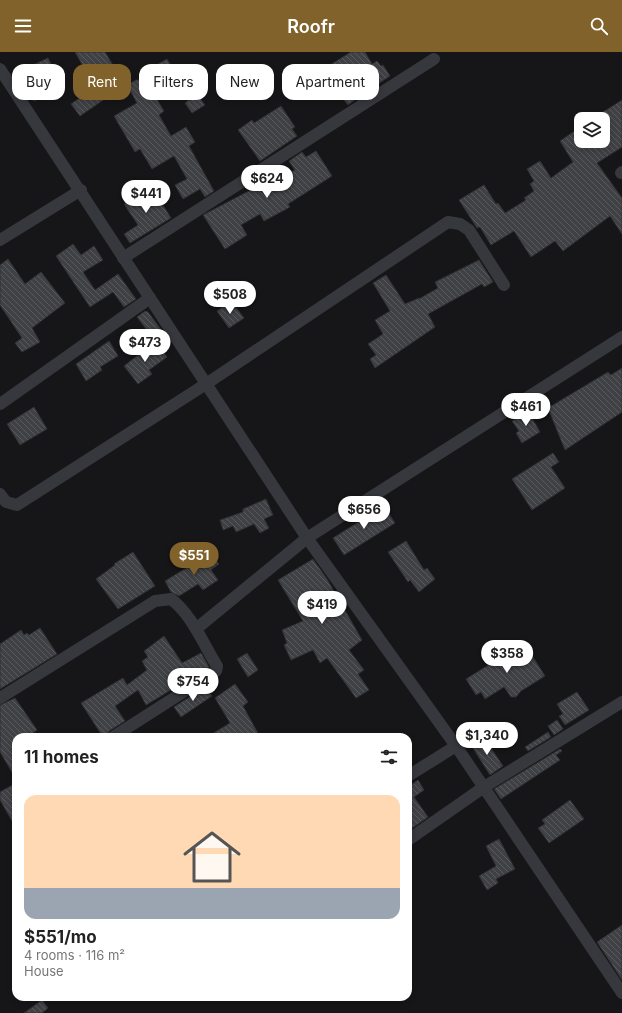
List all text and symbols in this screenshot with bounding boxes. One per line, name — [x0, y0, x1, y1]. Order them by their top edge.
icon: menu — [12, 15, 34, 37]
icon: search — [588, 15, 610, 37]
text: Roofr — [287, 16, 335, 37]
chip: Buy — [12, 64, 65, 100]
chip: Rent — [73, 64, 131, 100]
chip: Filters — [139, 64, 208, 100]
chip: New — [216, 64, 274, 100]
chip: Apartment — [282, 64, 379, 100]
map controls — [574, 112, 610, 148]
button: layers — [574, 112, 610, 148]
pin: $624 — [243, 165, 291, 199]
text: $624 — [250, 170, 284, 186]
pin: $441 — [122, 180, 170, 214]
text: $441 — [130, 185, 162, 201]
pin: $508 — [206, 281, 254, 315]
text: $508 — [213, 286, 247, 302]
pin: $473 — [121, 329, 169, 363]
text: $473 — [128, 334, 162, 350]
pin: $461 — [502, 393, 550, 427]
text: $461 — [510, 398, 542, 414]
pin: $656 — [340, 496, 388, 530]
text: $656 — [347, 501, 381, 517]
pin: $551 — [170, 542, 218, 576]
text: $551 — [179, 547, 209, 563]
pin: $419 — [298, 591, 346, 625]
text: $419 — [307, 596, 337, 612]
pin: $358 — [483, 640, 531, 674]
text: $358 — [490, 645, 524, 661]
pin: $754 — [169, 668, 217, 702]
text: $754 — [176, 673, 210, 689]
pin: $1,340 — [454, 722, 520, 756]
text: $1,340 — [465, 727, 509, 743]
icon: filters — [378, 746, 400, 768]
text: 11 homes — [24, 747, 99, 767]
icon: home — [176, 821, 248, 893]
text: $551/mo — [24, 927, 97, 947]
text: 4 rooms · 116 m² — [24, 947, 125, 963]
text: House — [24, 963, 64, 979]

